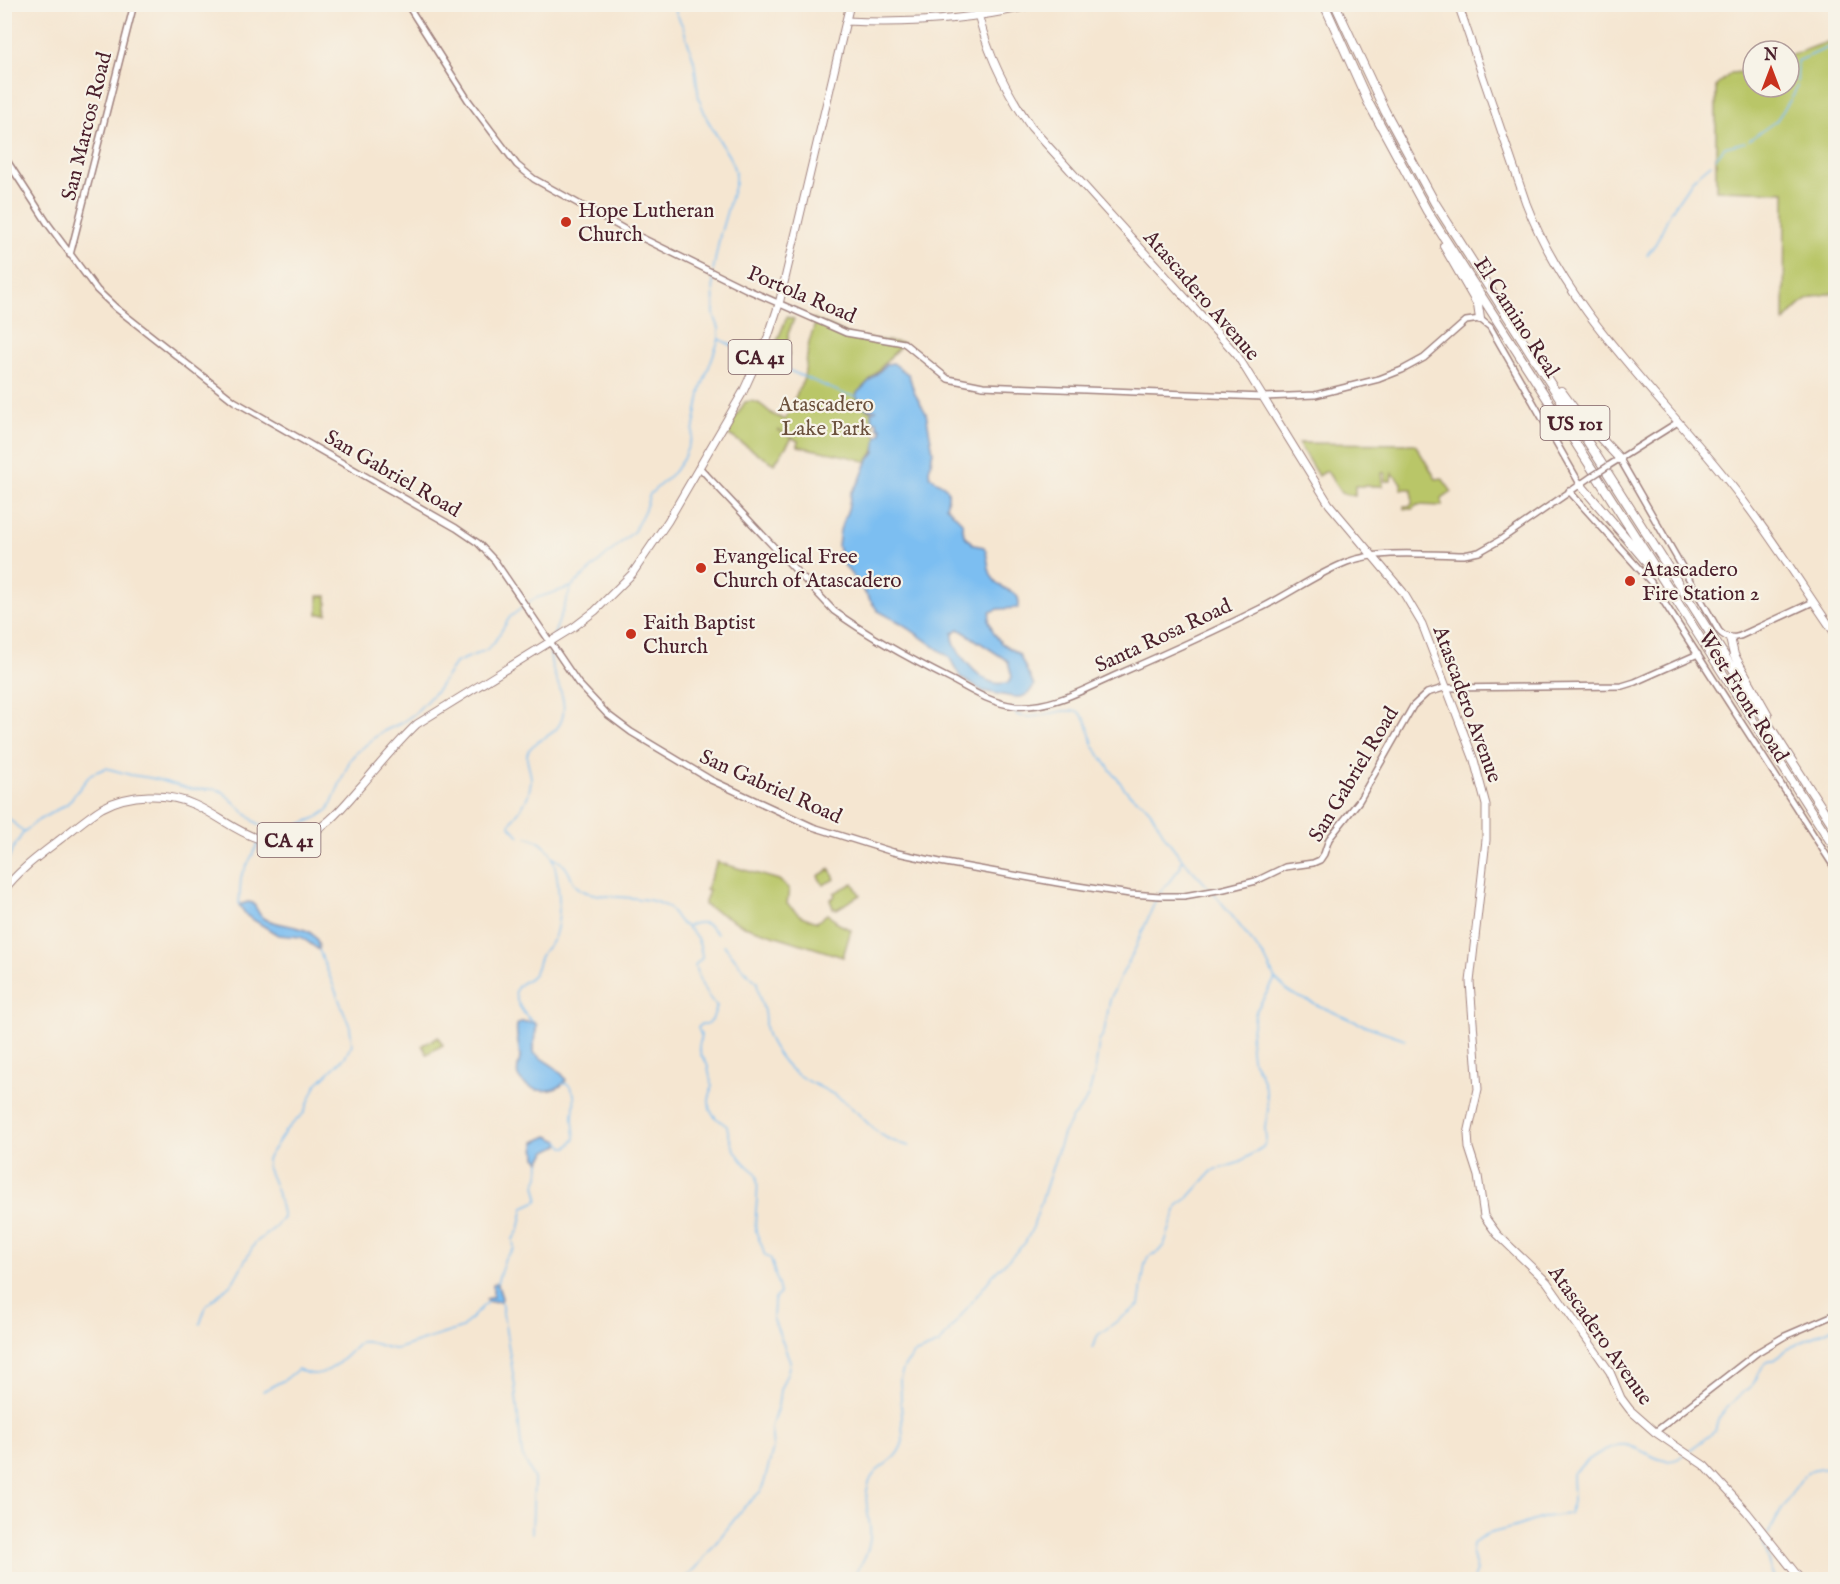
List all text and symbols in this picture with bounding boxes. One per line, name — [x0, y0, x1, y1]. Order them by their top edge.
north arrow — [1741, 39, 1801, 99]
text: N — [1763, 46, 1778, 66]
street label: San Marcos Road — [56, 49, 119, 203]
place label: Hope Lutheran Church — [578, 198, 714, 249]
marker: Hope Lutheran Church — [559, 215, 573, 229]
street label: Atascadero Avenue — [1136, 224, 1265, 367]
street label: El Camino Real — [1467, 252, 1565, 383]
street label: Portola Road — [743, 260, 861, 331]
road number: CA 41 — [728, 340, 792, 374]
park label: Atascadero Lake Park — [777, 392, 874, 443]
road number: US 101 — [1540, 406, 1610, 440]
street label: San Gabriel Road — [319, 424, 466, 525]
place label: Evangelical Free Church of Atascadero — [713, 544, 902, 595]
place label: Atascadero Fire Station 2 — [1641, 557, 1760, 608]
marker: Evangelical Free Church of Atascadero — [694, 561, 708, 575]
marker: Atascadero Fire Station 2 — [1623, 574, 1637, 588]
street label: Santa Rosa Road — [1091, 593, 1237, 680]
place label: Faith Baptist Church — [643, 610, 755, 661]
street label: Atascadero Avenue — [1425, 622, 1508, 787]
street label: West Front Road — [1691, 626, 1794, 768]
marker: Faith Baptist Church — [624, 627, 638, 641]
street label: San Gabriel Road — [1303, 701, 1406, 847]
street label: San Gabriel Road — [695, 744, 847, 831]
road number: CA 41 — [258, 823, 320, 857]
street label: Atascadero Avenue — [1541, 1260, 1658, 1411]

